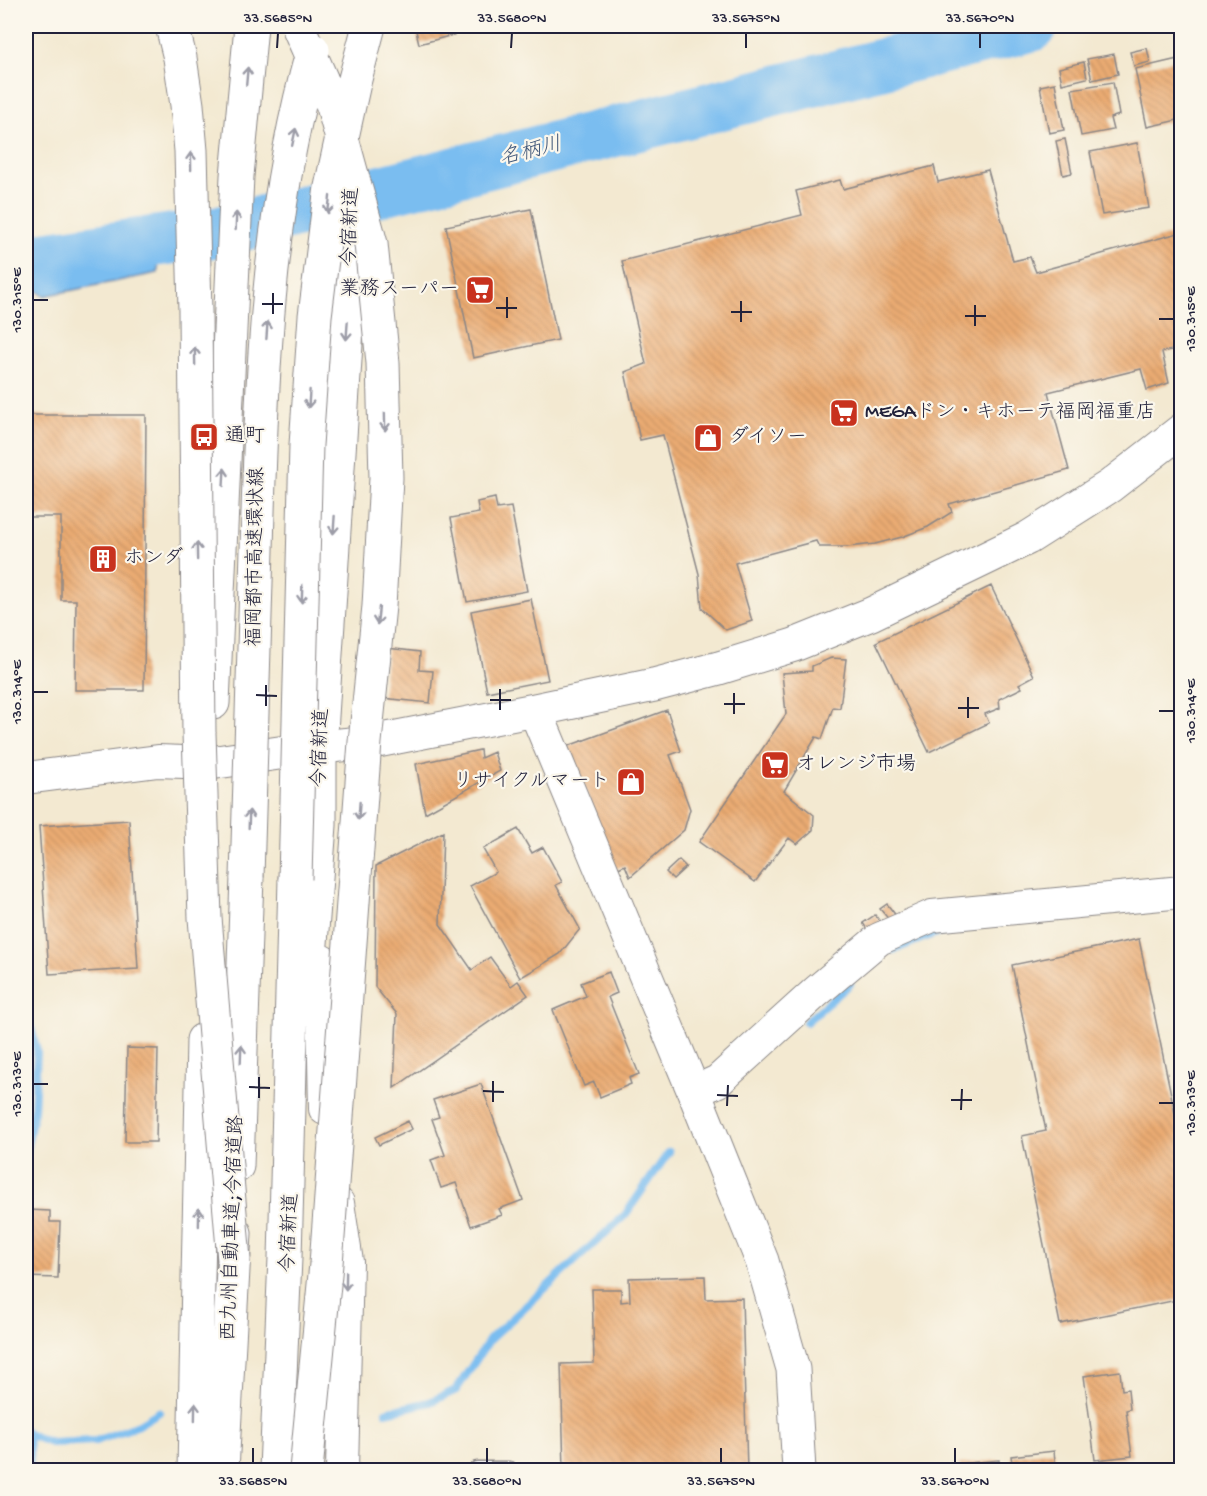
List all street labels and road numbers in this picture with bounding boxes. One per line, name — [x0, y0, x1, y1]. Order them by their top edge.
street label: 今宿新道 — [337, 187, 365, 267]
street label: 福岡都市高速環状線 — [242, 467, 270, 647]
street label: 今宿新道 — [307, 708, 335, 788]
street label: 西九州自動車道;今宿道路 — [217, 1114, 249, 1341]
street label: 今宿新道 — [275, 1192, 305, 1274]

